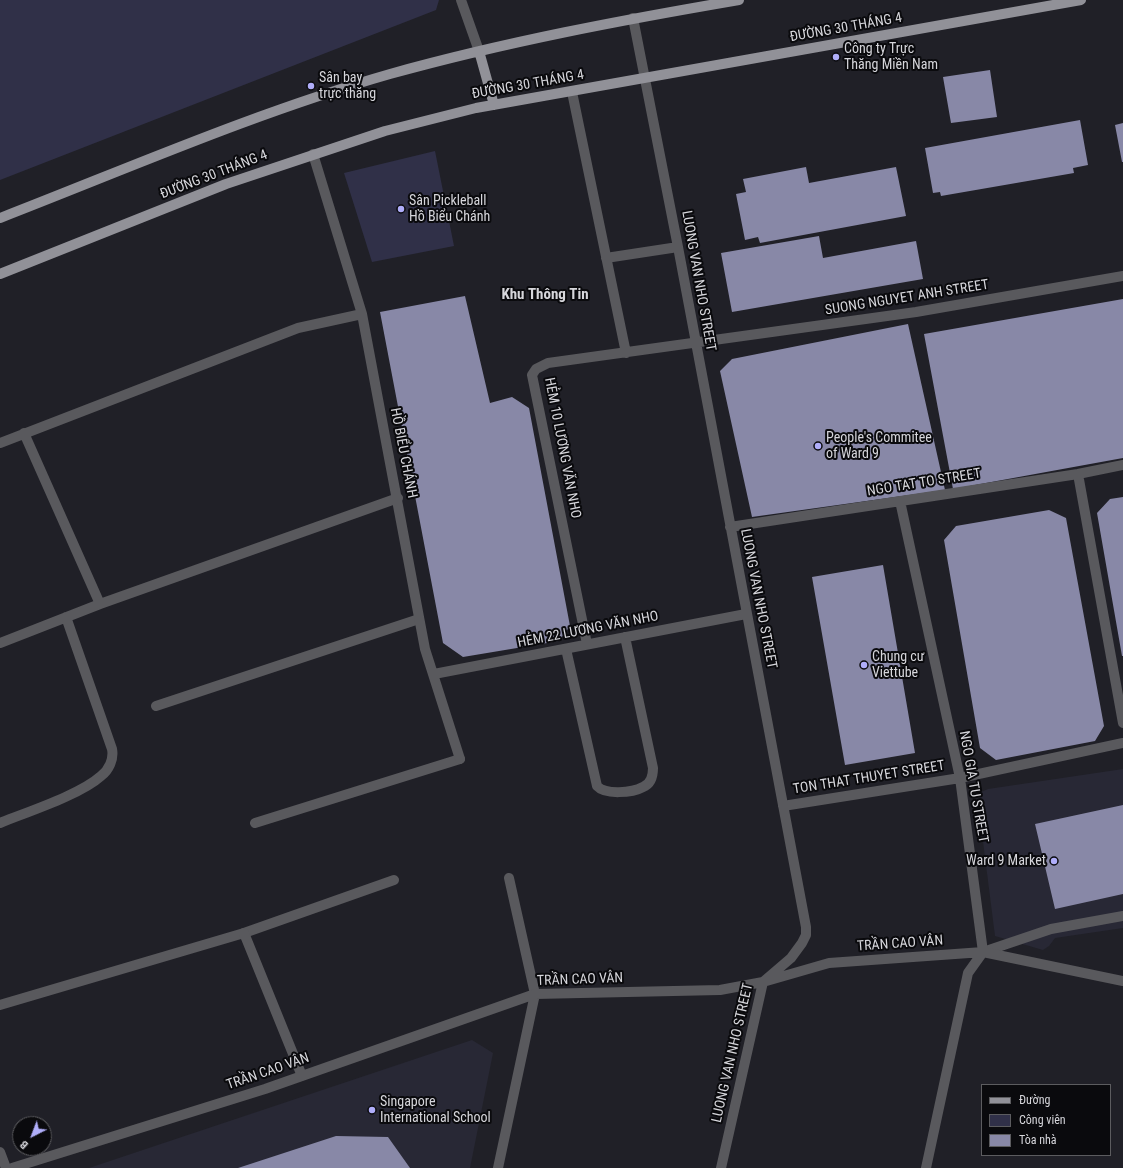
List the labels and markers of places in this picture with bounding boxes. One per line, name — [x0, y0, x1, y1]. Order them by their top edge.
place label: Công ty Trực Thăng Miền Nam — [844, 41, 938, 74]
marker: Công ty Trực Thăng Miền Nam — [831, 52, 841, 62]
place label: Sân bay trực thăng — [319, 70, 376, 102]
marker: Sân bay trực thăng — [306, 81, 316, 91]
place label: Sân Pickleball Hồ Biểu Chánh — [409, 193, 490, 226]
marker: Sân Pickleball Hồ Biểu Chánh — [396, 204, 406, 214]
place label: People's Commitee of Ward 9 — [826, 430, 932, 462]
marker: People's Commitee of Ward 9 — [813, 441, 823, 451]
place label: Chung cư Viettube — [872, 649, 925, 682]
marker: Chung cư Viettube — [859, 660, 869, 670]
place label: Ward 9 Market — [966, 853, 1046, 869]
marker: Ward 9 Market — [1049, 856, 1059, 866]
place label: Singapore International School — [380, 1094, 491, 1126]
marker: Singapore International School — [367, 1105, 377, 1115]

